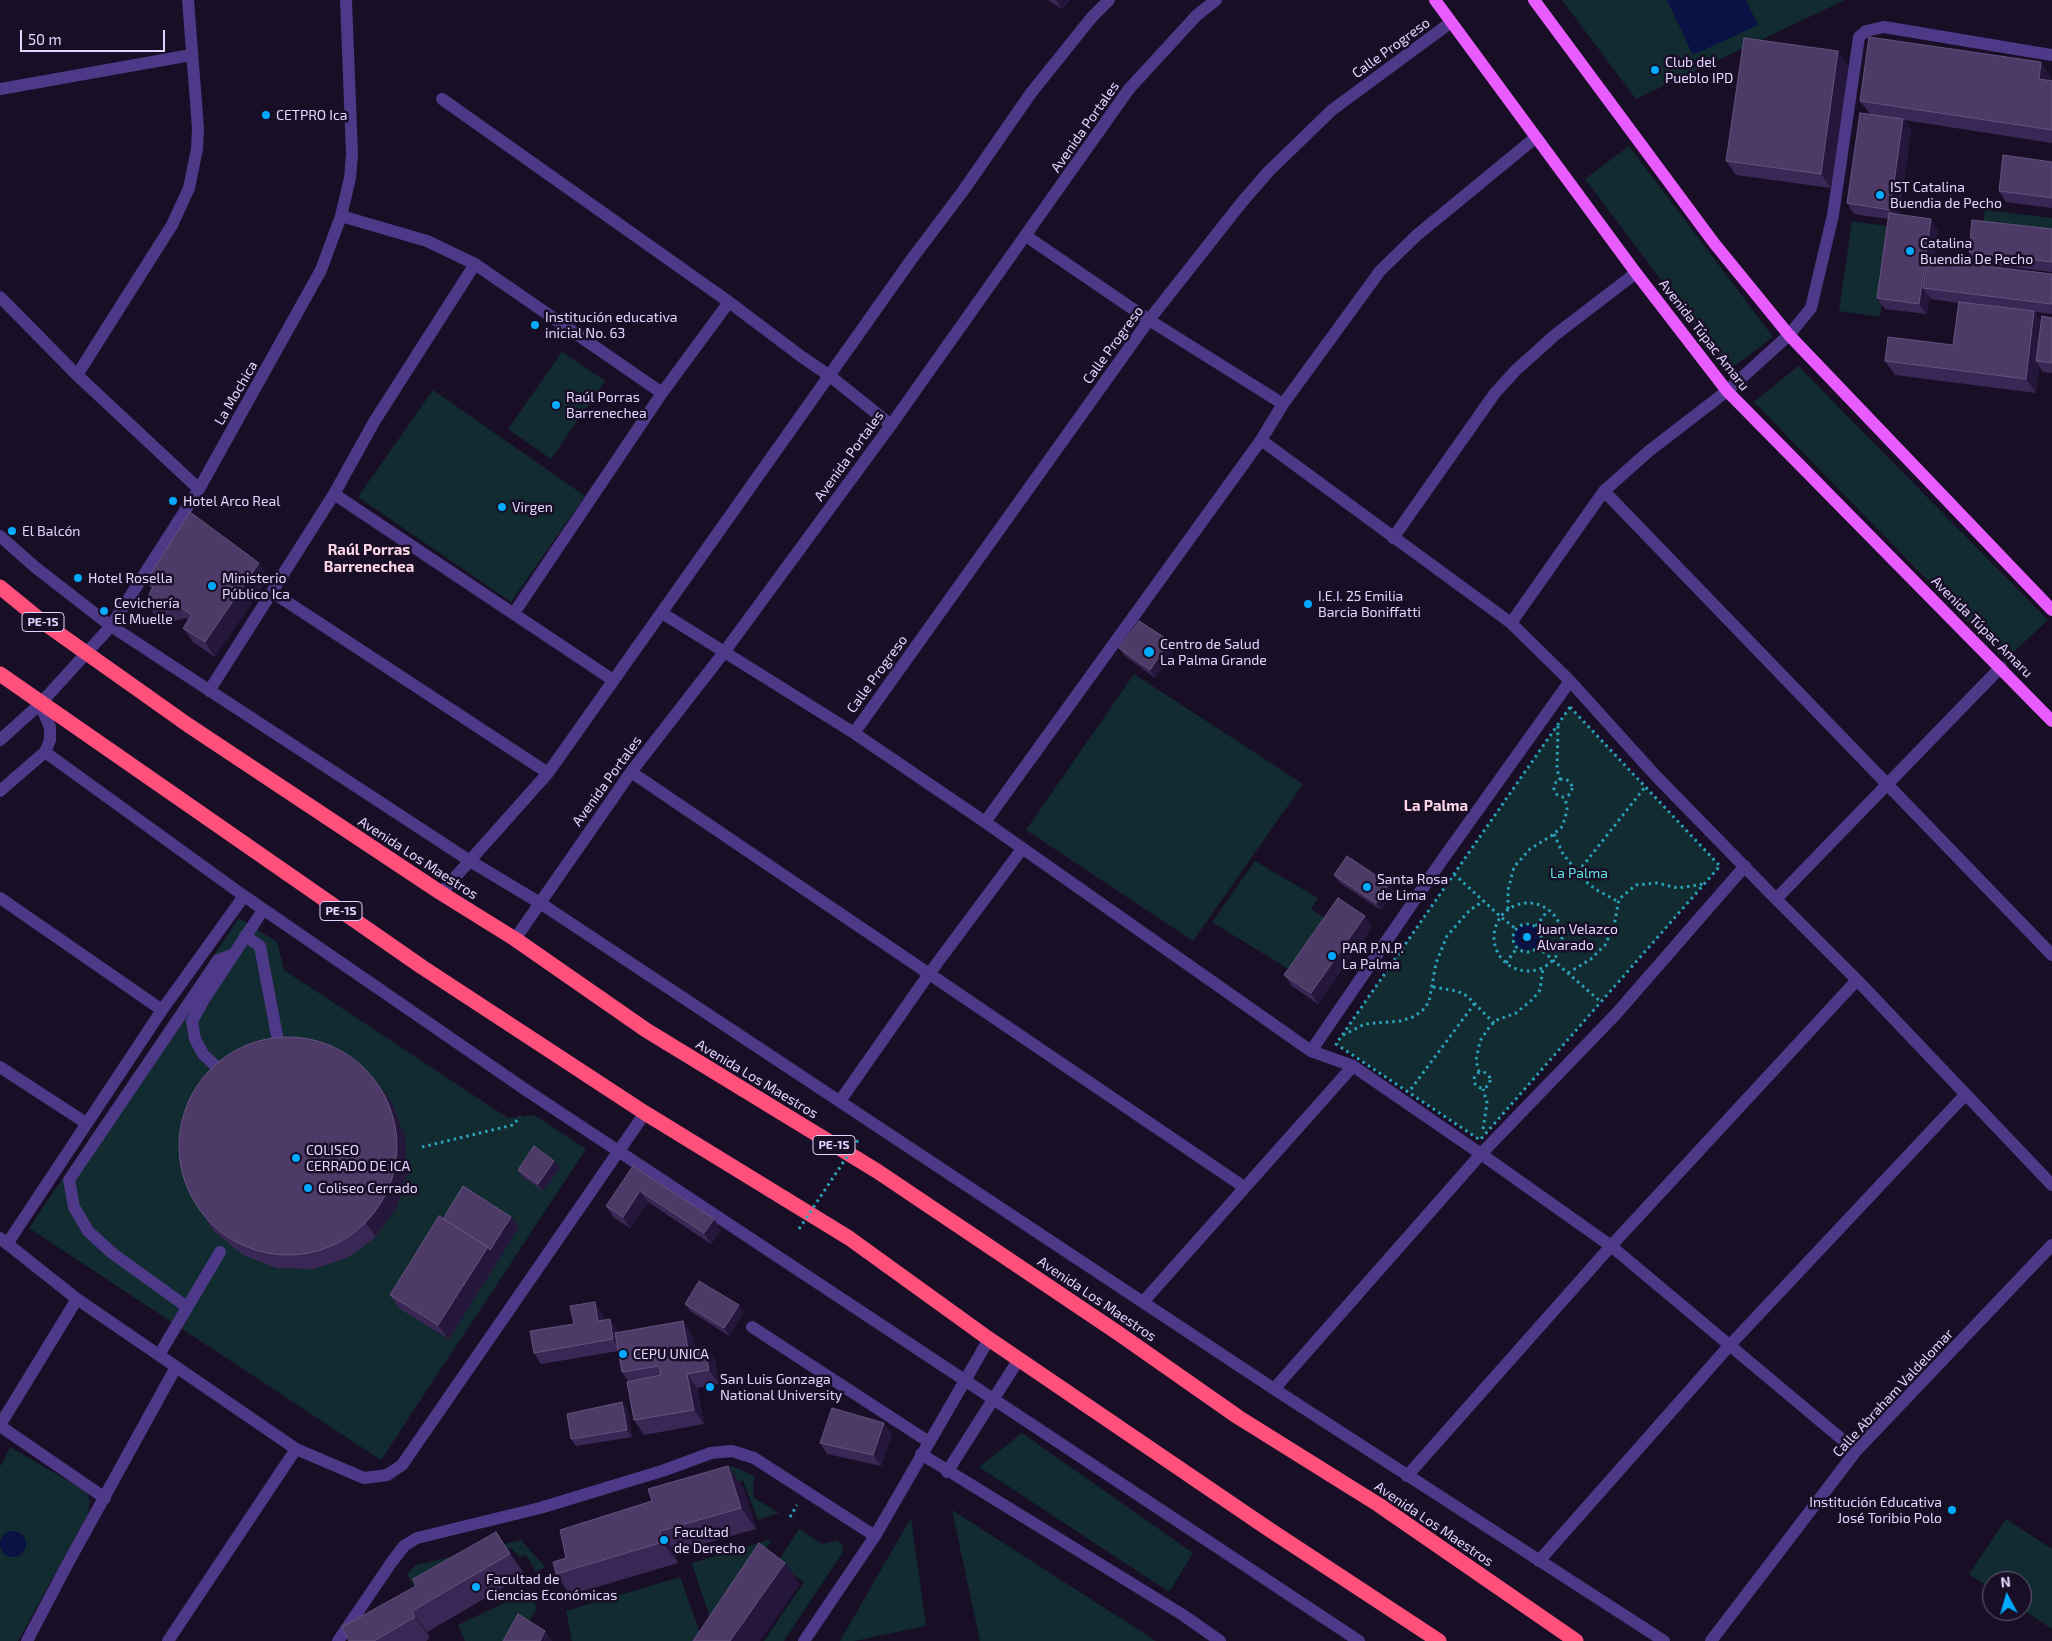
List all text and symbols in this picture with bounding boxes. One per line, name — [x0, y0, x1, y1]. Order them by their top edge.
street label: Calle Progreso — [1349, 14, 1433, 82]
scale bar — [22, 20, 168, 52]
text: 50 m — [28, 30, 62, 48]
place label: Club del Pueblo IPD — [1665, 54, 1733, 86]
marker: Club del Pueblo IPD — [1649, 64, 1661, 76]
street label: Avenida Portales — [1047, 78, 1123, 176]
place label: CETPRO Ica — [276, 107, 348, 123]
marker: CETPRO Ica — [260, 109, 272, 121]
place label: IST Catalina Buendia de Pecho — [1890, 179, 2002, 212]
marker: IST Catalina Buendia de Pecho — [1874, 189, 1886, 201]
place label: Catalina Buendia De Pecho — [1920, 235, 2033, 268]
marker: Catalina Buendia De Pecho — [1904, 245, 1916, 257]
street label: Avenida Túpac Amaru — [1655, 276, 1753, 394]
street label: Calle Progreso — [1079, 303, 1147, 387]
place label: Institución educativa inicial No. 63 — [545, 309, 677, 342]
marker: Institución educativa inicial No. 63 — [529, 319, 541, 331]
street label: La Mochica — [211, 358, 261, 428]
place label: Raúl Porras Barrenechea — [566, 389, 647, 422]
marker: Raúl Porras Barrenechea — [550, 399, 562, 411]
street label: Avenida Portales — [811, 408, 887, 504]
place label: Hotel Arco Real — [183, 493, 280, 509]
marker: Hotel Arco Real — [167, 495, 179, 507]
place label: Virgen — [512, 499, 553, 515]
marker: Virgen — [496, 501, 508, 513]
place label: El Balcón — [22, 523, 80, 539]
marker: El Balcón — [6, 525, 18, 537]
district label: Raúl Porras Barrenechea — [324, 541, 414, 576]
place label: Hotel Rosella — [88, 570, 173, 586]
place label: Ministerio Público Ica — [222, 570, 290, 602]
marker: Hotel Rosella — [72, 572, 84, 584]
street label: Avenida Túpac Amaru — [1928, 573, 2036, 681]
marker: Ministerio Público Ica — [206, 580, 218, 592]
place label: I.E.I. 25 Emilia Barcia Boniffatti — [1318, 588, 1421, 620]
place label: Cevichería El Muelle — [114, 595, 180, 628]
marker: I.E.I. 25 Emilia Barcia Boniffatti — [1302, 598, 1314, 610]
marker: Cevichería El Muelle — [98, 605, 110, 617]
road number: PE-1S — [22, 612, 64, 632]
street label: Calle Progreso — [843, 632, 911, 716]
place label: Centro de Salud La Palma Grande — [1160, 636, 1267, 669]
marker: Centro de Salud La Palma Grande — [1142, 645, 1156, 659]
street label: Avenida Portales — [569, 733, 645, 829]
district label: La Palma — [1404, 797, 1468, 815]
street label: Avenida Los Maestros — [355, 813, 481, 903]
park label: La Palma — [1550, 865, 1608, 881]
place label: Santa Rosa de Lima — [1377, 871, 1448, 904]
marker: Santa Rosa de Lima — [1361, 881, 1373, 893]
road number: PE-1S — [320, 901, 362, 920]
place label: Juan Velazco Alvarado — [1537, 921, 1618, 954]
marker: Juan Velazco Alvarado — [1521, 931, 1533, 943]
place label: PAR P.N.P. La Palma — [1342, 940, 1404, 972]
marker: PAR P.N.P. La Palma — [1326, 950, 1338, 962]
street label: Avenida Los Maestros — [693, 1036, 821, 1122]
road number: PE-1S — [813, 1136, 855, 1154]
place label: COLISEO CERRADO DE ICA — [306, 1142, 410, 1174]
marker: COLISEO CERRADO DE ICA — [290, 1152, 302, 1164]
place label: Coliseo Cerrado — [318, 1180, 418, 1196]
marker: Coliseo Cerrado — [302, 1182, 314, 1194]
street label: Avenida Los Maestros — [1034, 1253, 1160, 1345]
street label: Calle Abraham Valdelomar — [1829, 1325, 1957, 1461]
place label: CEPU UNICA — [633, 1346, 709, 1362]
marker: CEPU UNICA — [617, 1348, 629, 1360]
place label: San Luis Gonzaga National University — [720, 1371, 842, 1404]
marker: San Luis Gonzaga National University — [704, 1381, 716, 1393]
street label: Avenida Los Maestros — [1371, 1478, 1497, 1570]
place label: Institución Educativa José Toribio Polo — [1809, 1494, 1942, 1526]
marker: Institución Educativa José Toribio Polo — [1946, 1504, 1958, 1516]
place label: Facultad de Derecho — [674, 1524, 745, 1556]
marker: Facultad de Derecho — [658, 1534, 670, 1546]
place label: Facultad de Ciencias Económicas — [486, 1571, 617, 1604]
north arrow — [1982, 1571, 2032, 1621]
text: N — [2000, 1573, 2011, 1591]
marker: Facultad de Ciencias Económicas — [470, 1581, 482, 1593]

